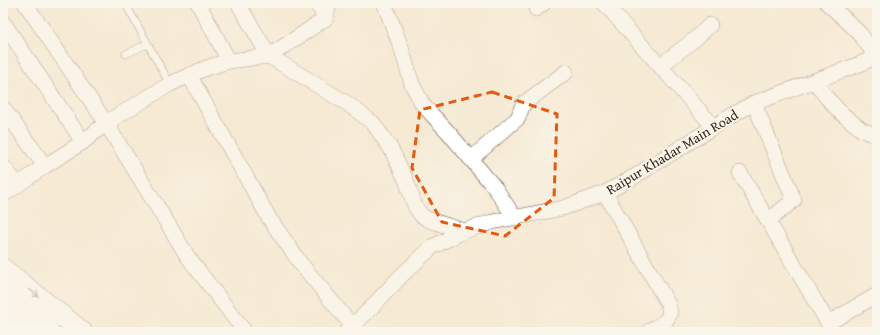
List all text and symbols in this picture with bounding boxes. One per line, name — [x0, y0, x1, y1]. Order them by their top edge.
street label: Raipur Khadar Main Road — [602, 104, 742, 199]
one-way arrow — [28, 289, 39, 298]

